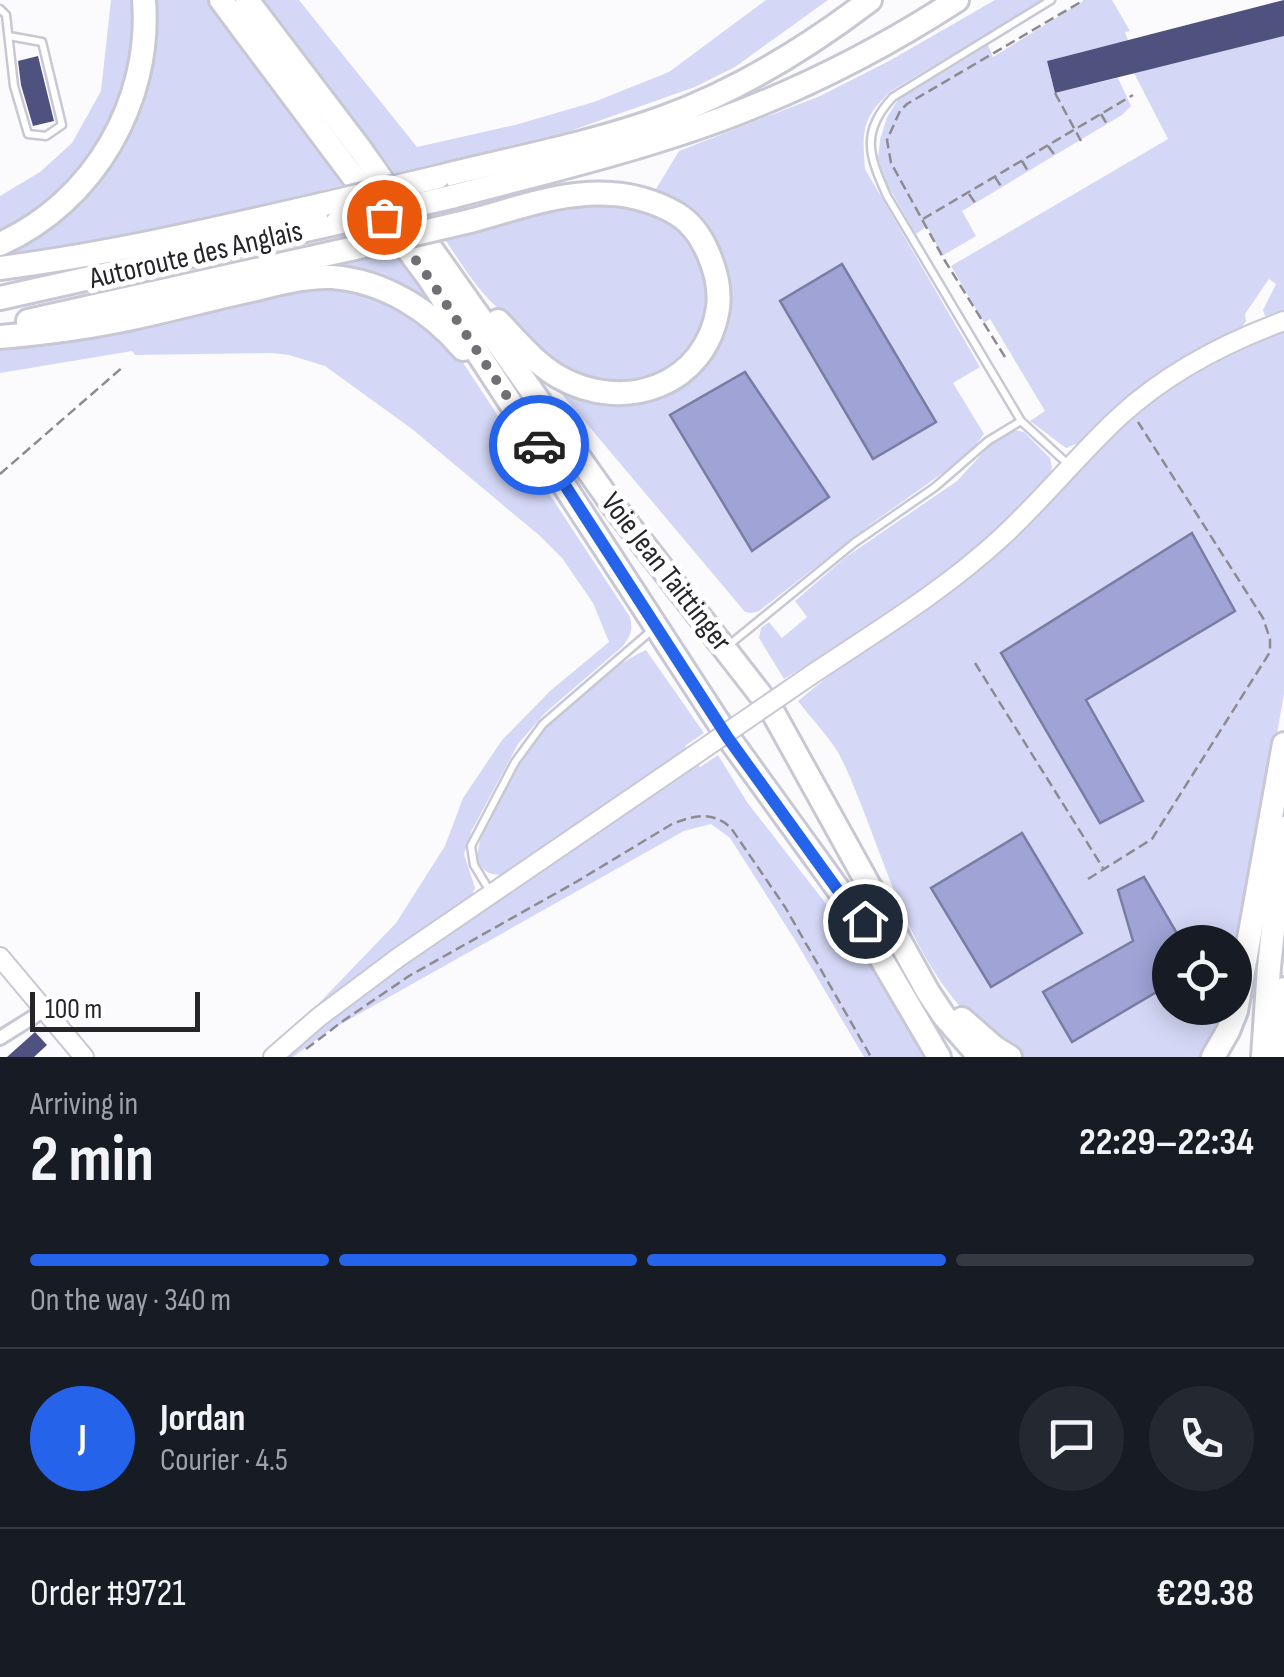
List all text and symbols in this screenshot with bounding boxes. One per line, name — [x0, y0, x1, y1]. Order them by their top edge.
pin — [342, 175, 427, 260]
icon: bag — [357, 190, 412, 245]
street label: Autoroute des Anglais — [85, 213, 306, 297]
courier — [489, 395, 589, 495]
icon: car — [512, 418, 567, 473]
street label: Voie Jean Taittinger — [593, 486, 739, 659]
pin — [823, 879, 908, 964]
icon: home — [838, 894, 893, 949]
map controls — [1152, 925, 1252, 1025]
button: locate — [1152, 925, 1252, 1025]
scale bar — [30, 987, 200, 1032]
text: 100 m — [45, 993, 102, 1026]
text: Arriving in — [30, 1085, 138, 1124]
text: 22:29–22:34 — [1079, 1120, 1254, 1165]
text: 2 min — [30, 1122, 154, 1200]
text: On the way · 340 m — [30, 1281, 231, 1320]
button: chat — [1019, 1386, 1124, 1491]
button: phone — [1149, 1386, 1254, 1491]
text: Jordan — [160, 1396, 245, 1441]
text: J — [78, 1416, 87, 1461]
text: Courier · 4.5 — [160, 1441, 288, 1480]
text: Order #9721 — [30, 1571, 185, 1616]
text: €29.38 — [1156, 1571, 1254, 1616]

